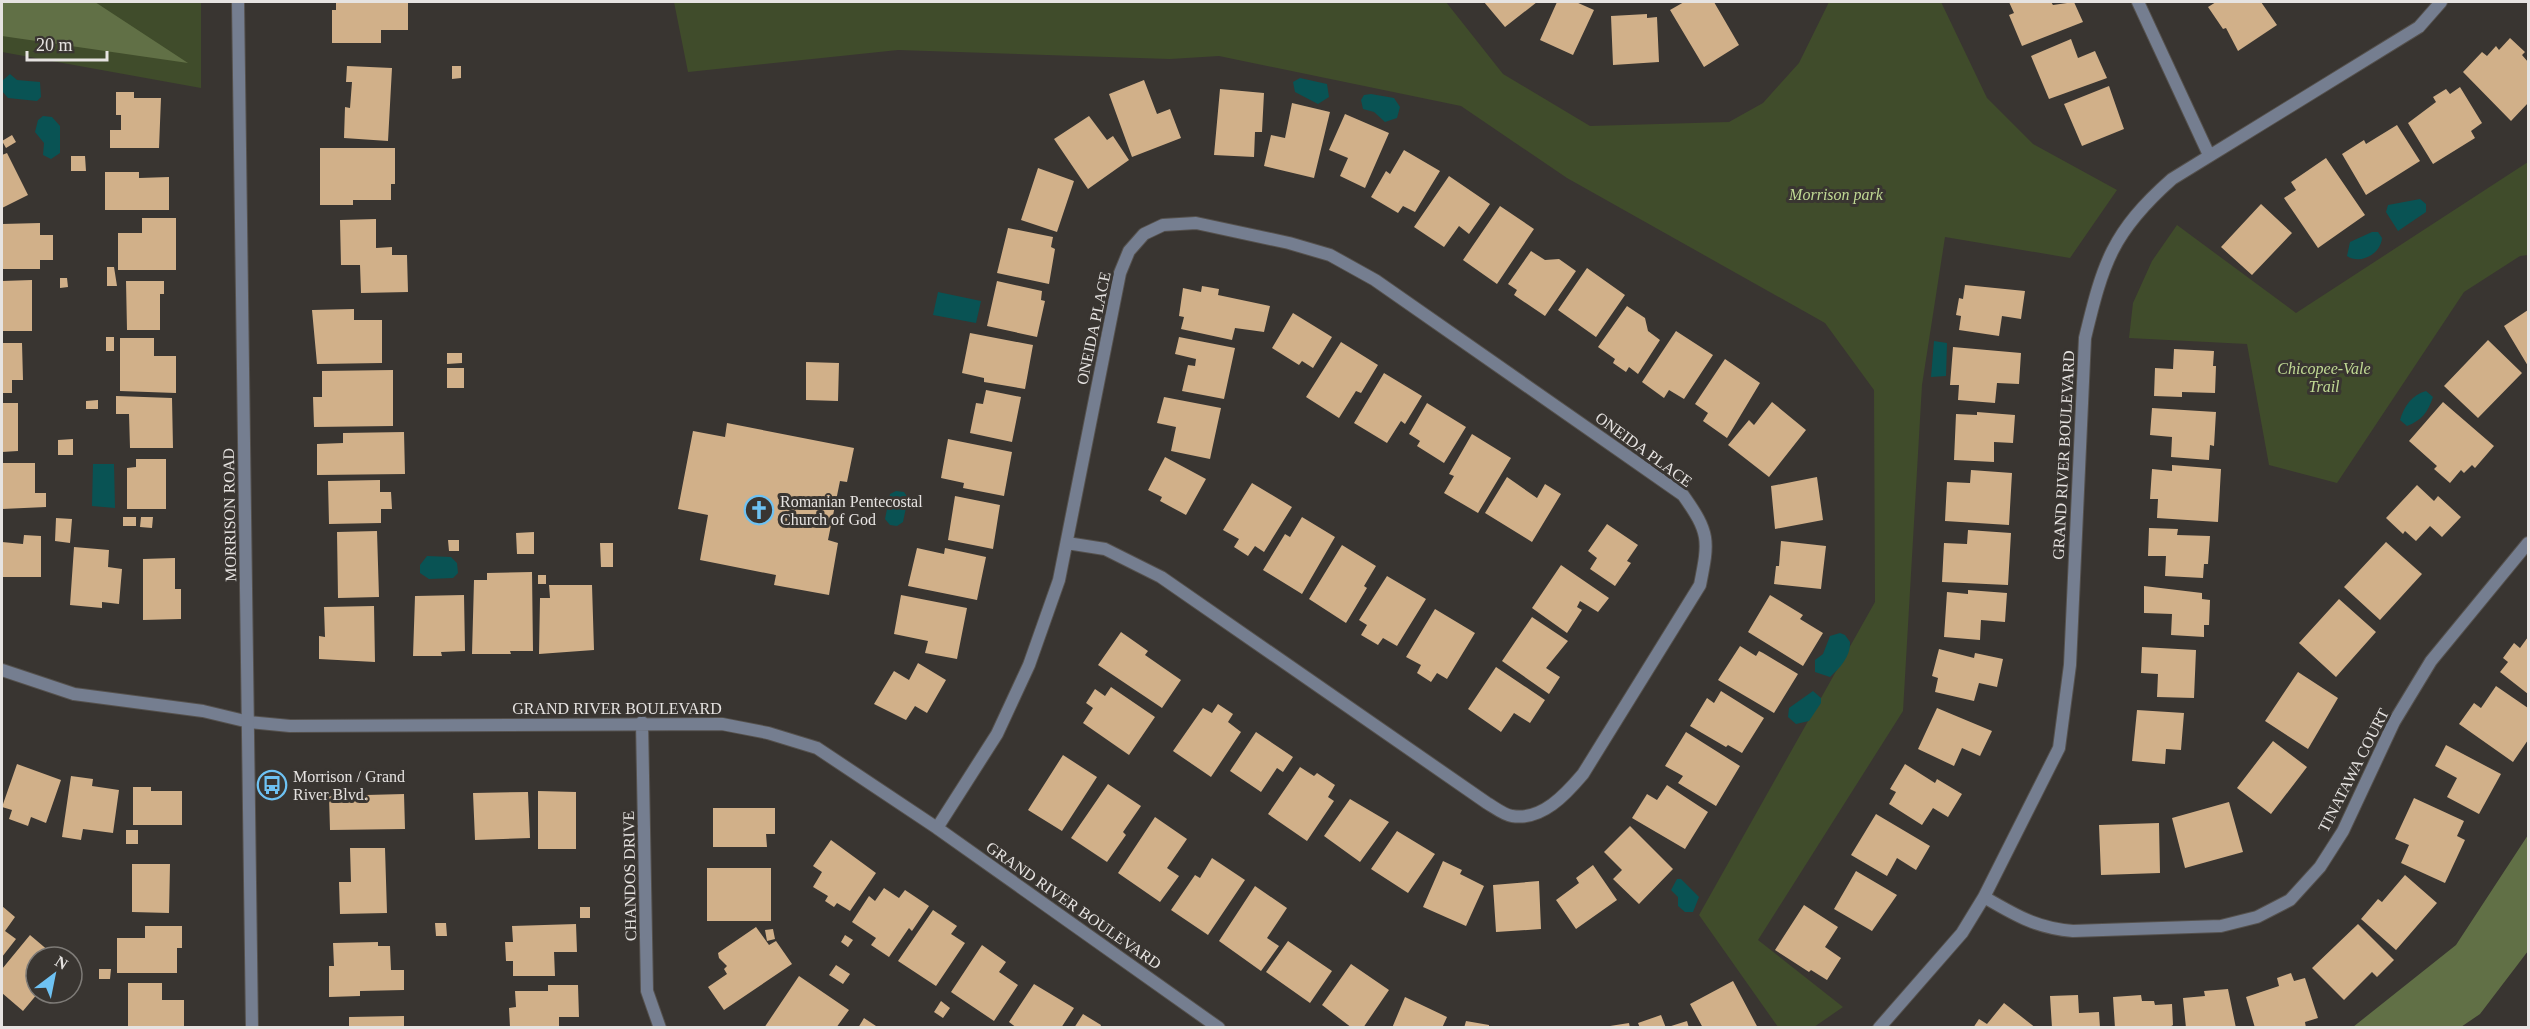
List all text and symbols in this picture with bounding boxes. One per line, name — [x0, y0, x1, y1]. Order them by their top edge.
scale bar — [27, 24, 106, 62]
text: 20 m — [36, 35, 73, 55]
park label: Morrison park — [1788, 186, 1884, 204]
street label: ONEIDA PLACE — [1073, 270, 1114, 386]
street label: GRAND RIVER BOULEVARD — [2050, 350, 2077, 560]
park label: Chicopee-Vale Trail — [2277, 360, 2371, 395]
street label: ONEIDA PLACE — [1592, 409, 1695, 490]
street label: MORRISON ROAD — [220, 448, 239, 582]
place label: Romanian Pentecostal Church of God — [780, 493, 923, 528]
church icon: Romanian Pentecostal Church of God — [743, 494, 775, 526]
street label: GRAND RIVER BOULEVARD — [512, 700, 722, 717]
street label: TINATAWA COURT — [2315, 705, 2392, 835]
place label: Morrison / Grand River Blvd. — [293, 768, 405, 803]
bus stop icon: Morrison / Grand River Blvd. — [256, 769, 288, 801]
street label: CHANDOS DRIVE — [620, 811, 639, 941]
street label: GRAND RIVER BOULEVARD — [983, 838, 1164, 972]
north arrow — [24, 945, 84, 1005]
text: N — [52, 952, 71, 973]

